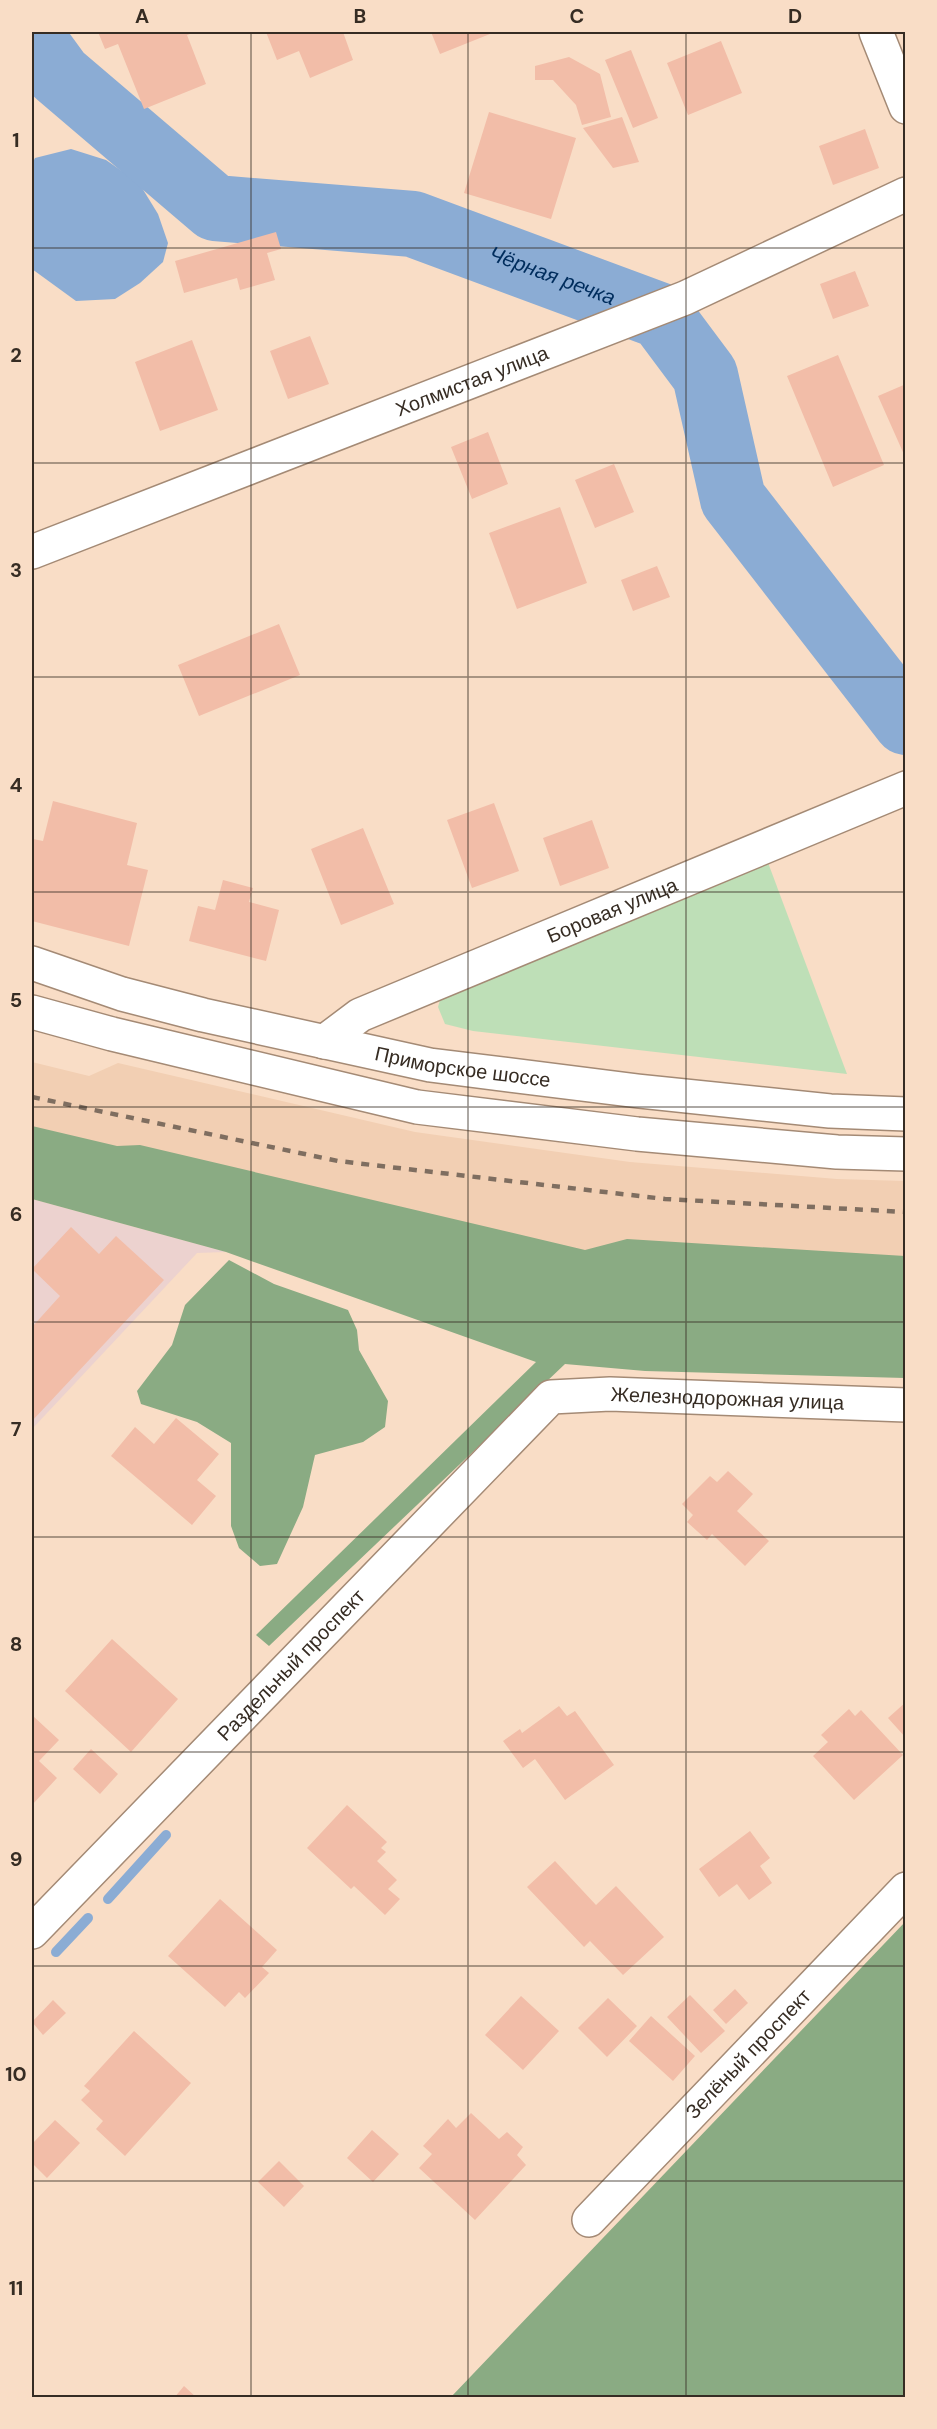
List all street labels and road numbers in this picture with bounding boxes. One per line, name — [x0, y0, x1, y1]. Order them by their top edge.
street label: Холмистая улица — [392, 339, 553, 422]
street label: Боровая улица — [543, 871, 682, 949]
street label: Приморское шоссе — [372, 1040, 552, 1093]
street label: Железнодорожная улица — [610, 1381, 846, 1416]
street label: Раздельный проспект — [211, 1584, 371, 1746]
street label: Зелёный проспект — [680, 1983, 816, 2124]

